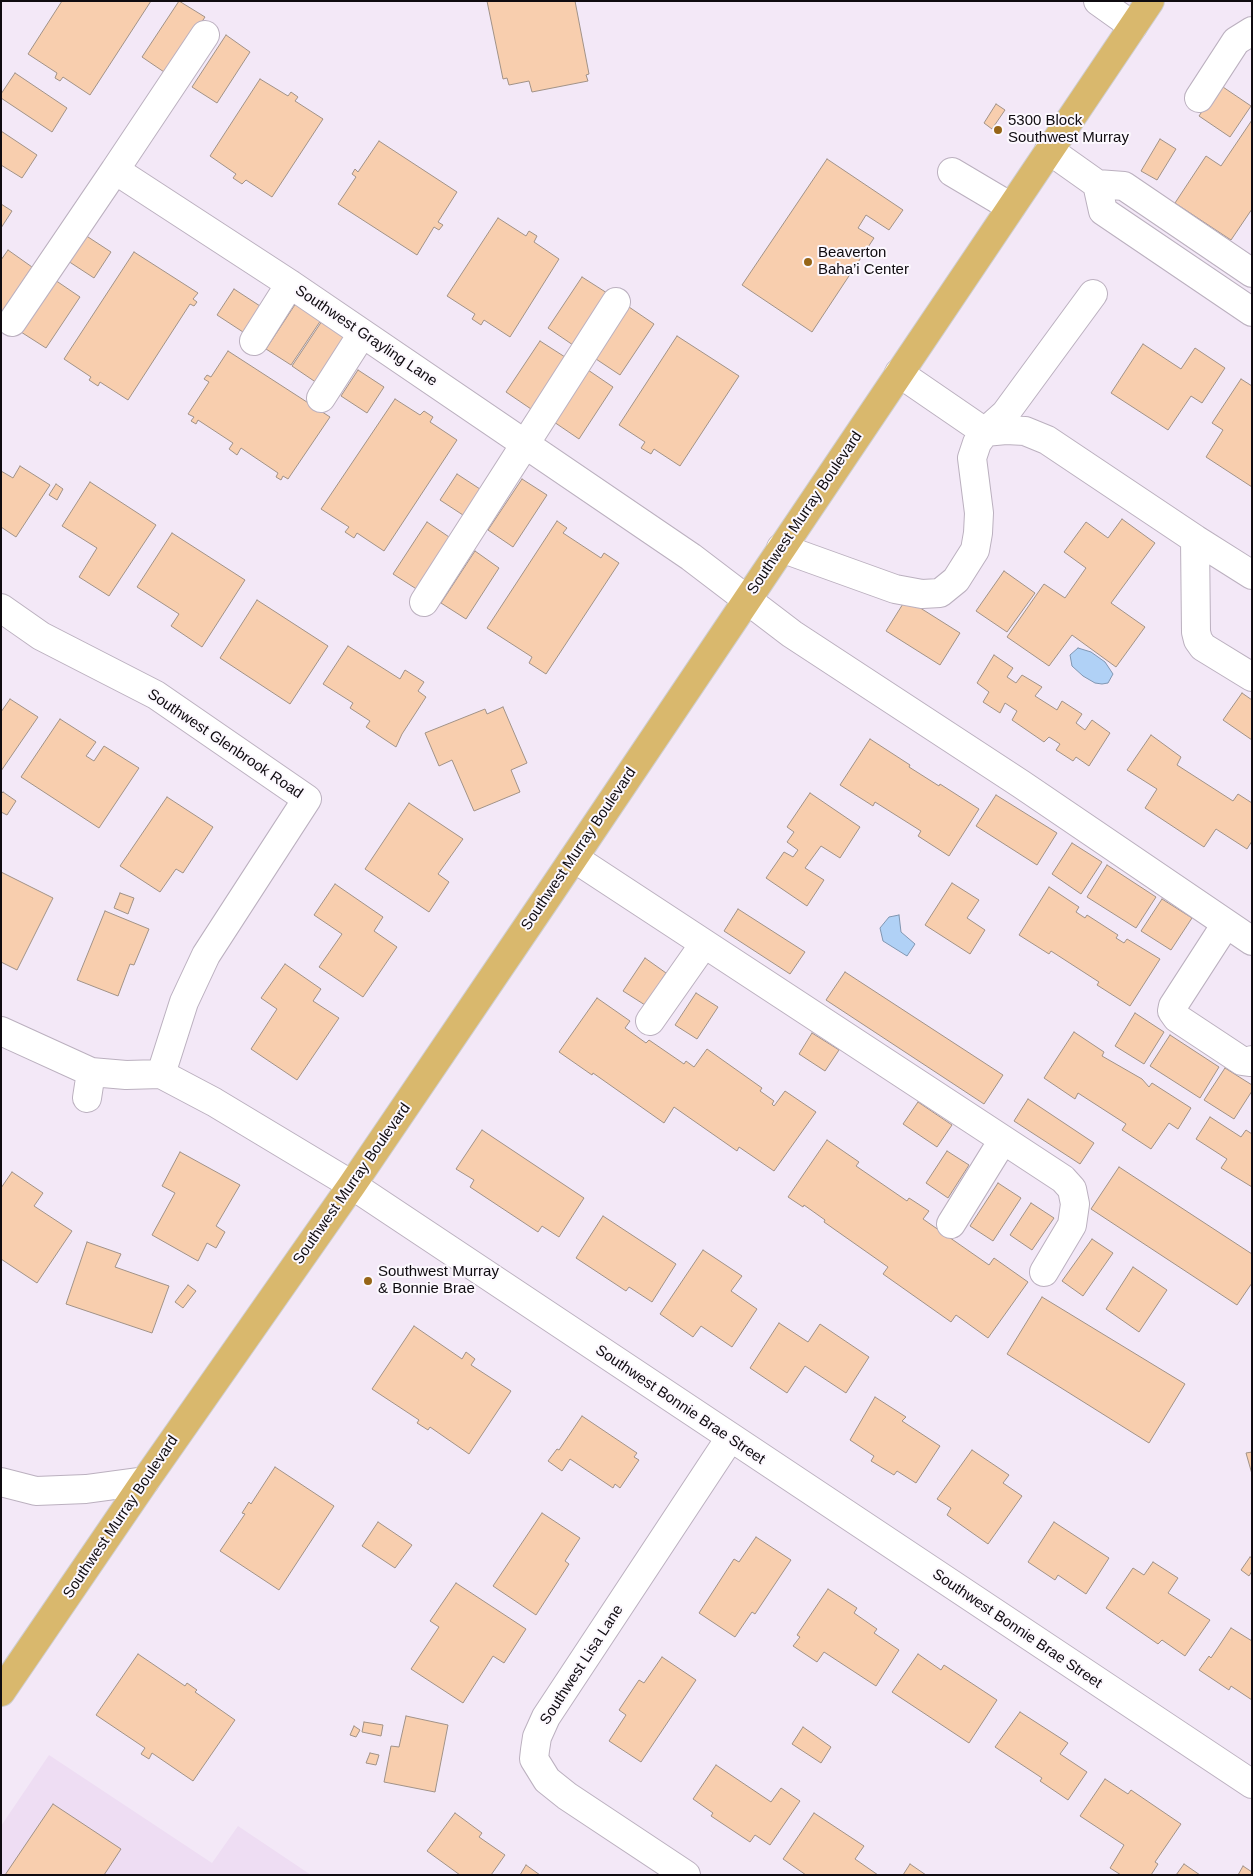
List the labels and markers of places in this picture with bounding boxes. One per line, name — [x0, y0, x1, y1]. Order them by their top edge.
place label: 5300 Block Southwest Murray — [1008, 112, 1129, 147]
marker: 5300 Block Southwest Murray — [992, 124, 1004, 136]
place label: Beaverton Baha’i Center — [818, 244, 909, 279]
marker: Beaverton Baha’i Center — [802, 256, 814, 268]
place label: Southwest Murray & Bonnie Brae — [378, 1263, 499, 1298]
marker: Southwest Murray & Bonnie Brae — [362, 1275, 374, 1287]

